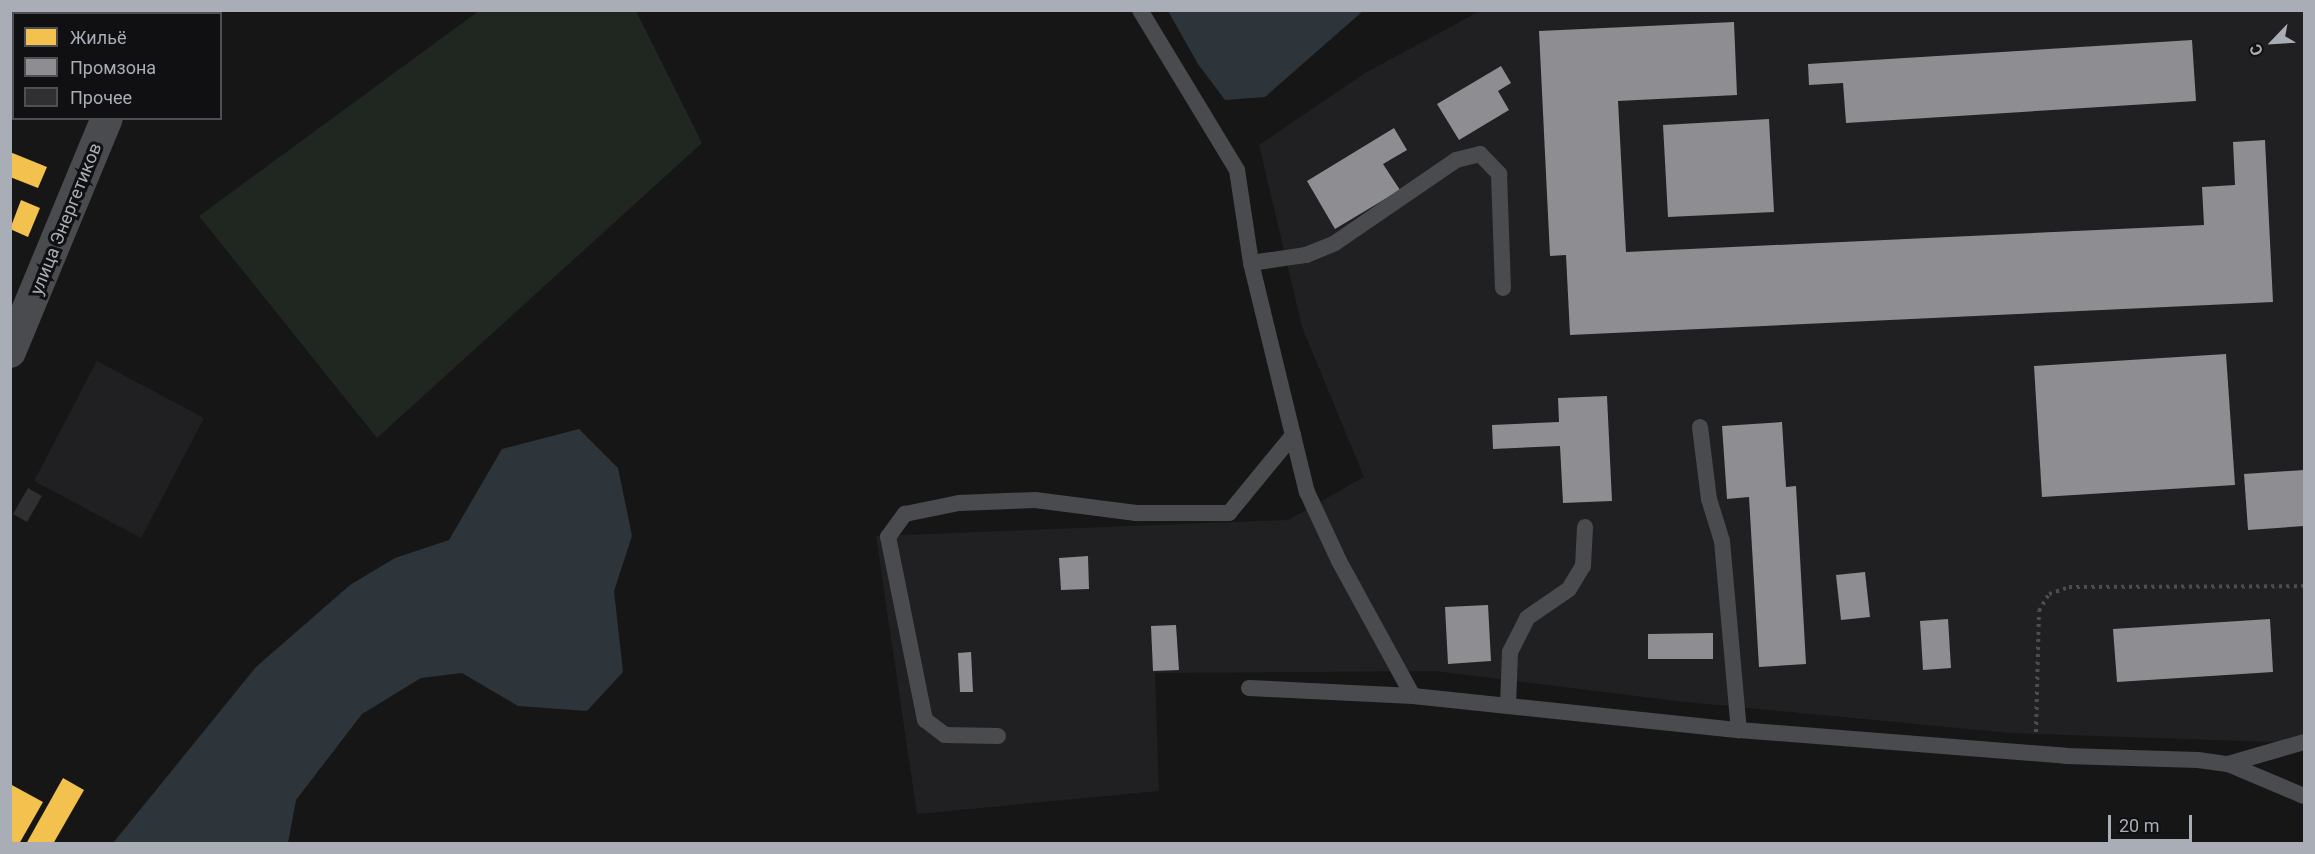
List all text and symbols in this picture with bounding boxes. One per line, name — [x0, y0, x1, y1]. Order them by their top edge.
legend — [12, 12, 222, 120]
north arrow — [2243, 12, 2303, 72]
text: Жильё — [70, 27, 126, 48]
text: С — [2245, 41, 2267, 59]
text: Промзона — [70, 57, 156, 78]
text: Прочее — [70, 87, 132, 108]
street label: улица Энергетиков — [26, 140, 106, 298]
scale bar — [2111, 803, 2195, 841]
text: 20 m — [2119, 815, 2159, 836]

